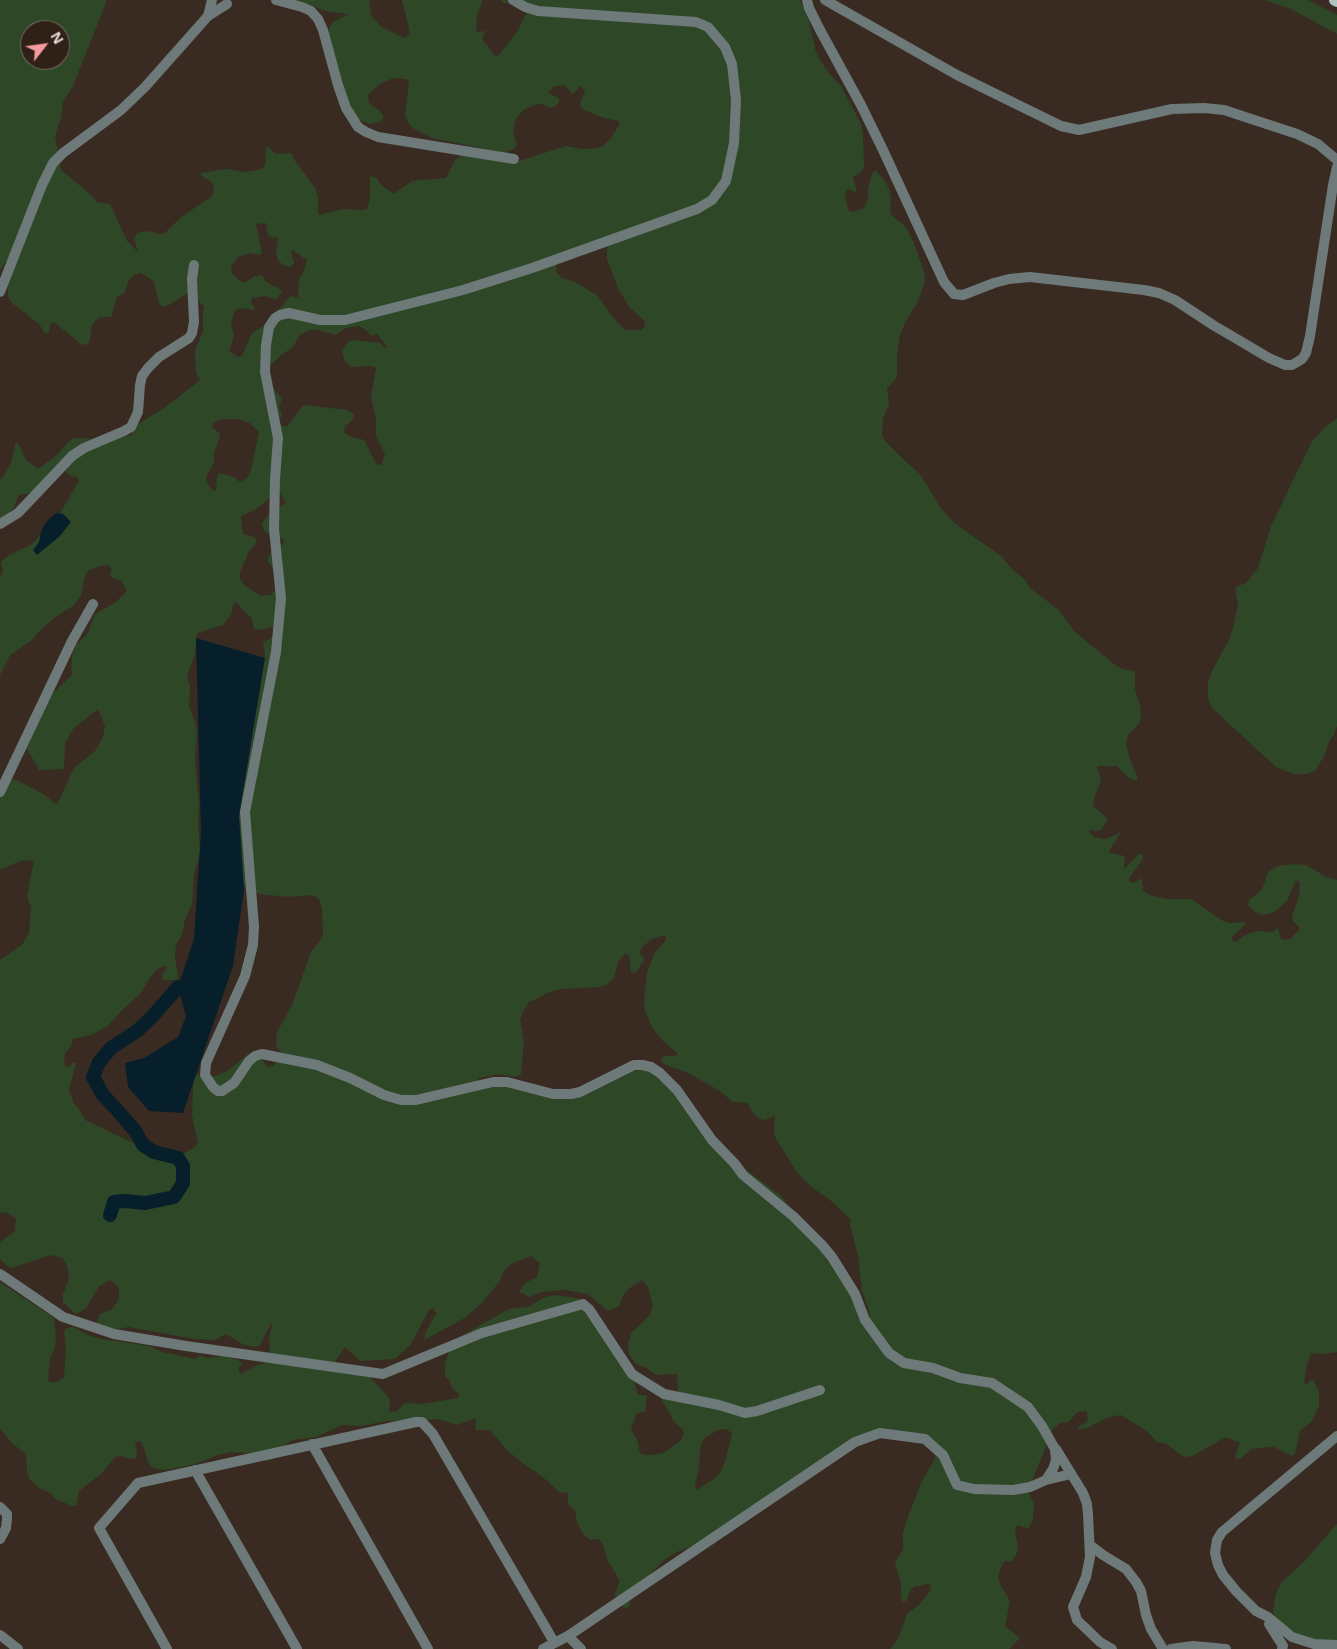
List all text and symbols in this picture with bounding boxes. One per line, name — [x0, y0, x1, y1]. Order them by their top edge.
north arrow — [20, 20, 70, 70]
text: N — [46, 28, 69, 47]

